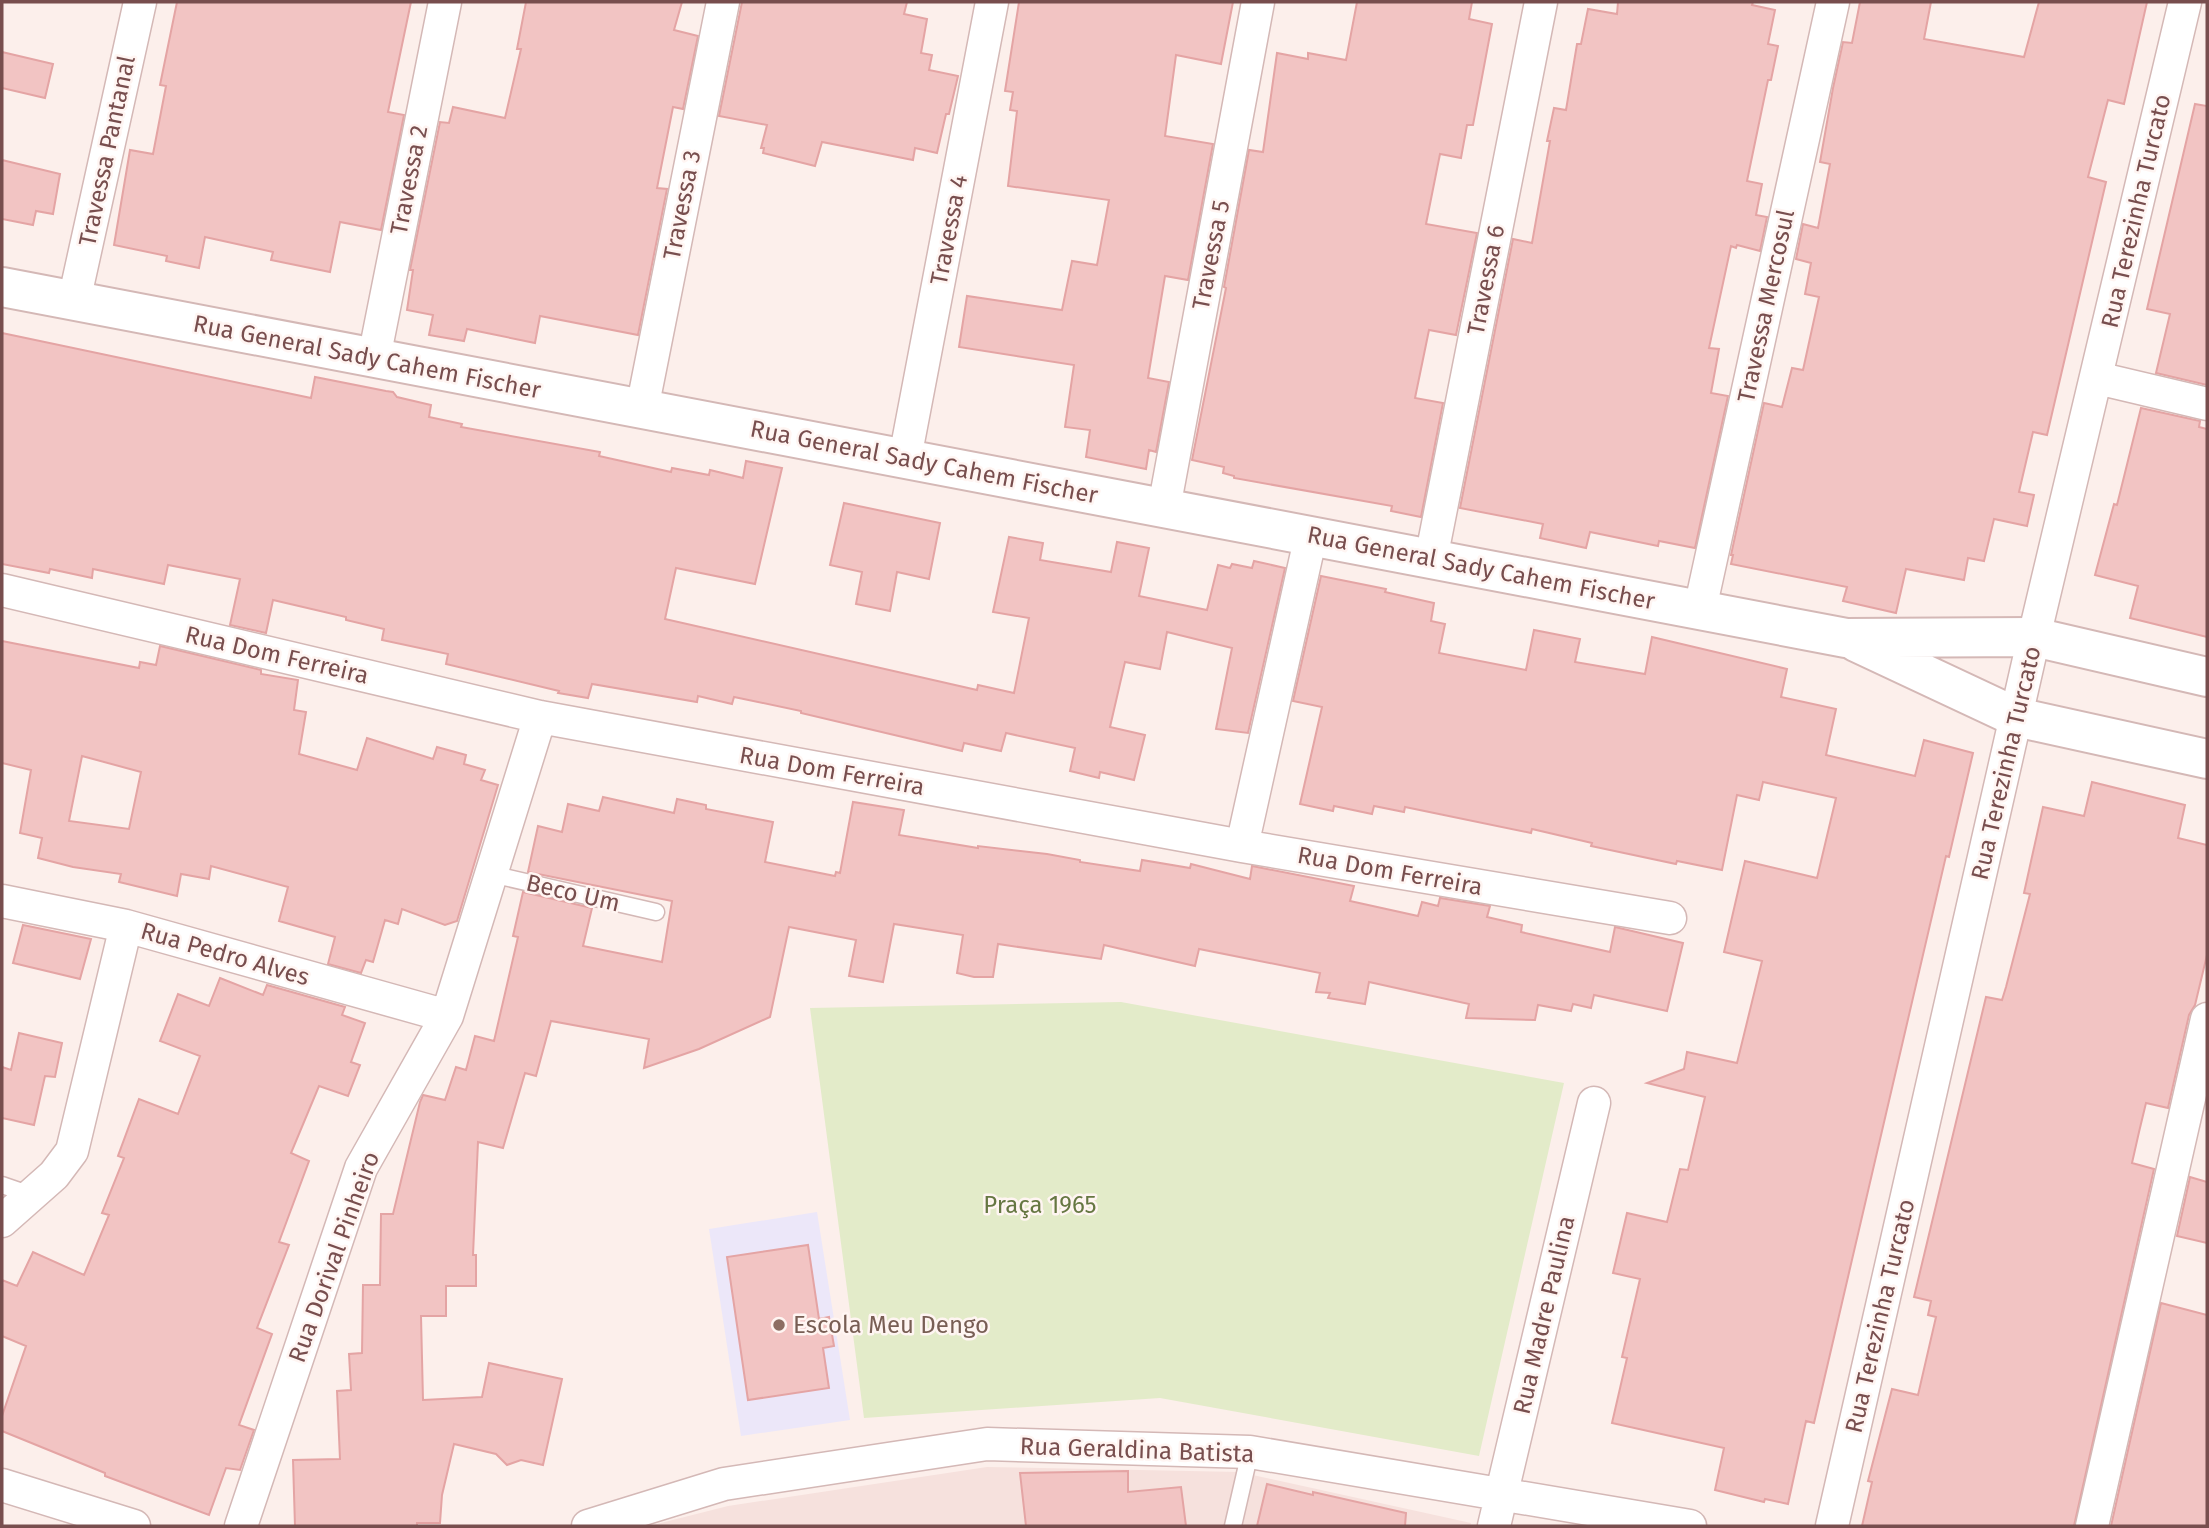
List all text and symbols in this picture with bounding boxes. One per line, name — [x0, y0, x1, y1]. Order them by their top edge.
street label: Travessa Pantanal — [73, 53, 141, 249]
street label: Rua Terezinha Turcato — [2095, 91, 2177, 331]
street label: Travessa 2 — [385, 123, 433, 237]
street label: Travessa 3 — [658, 148, 706, 262]
street label: Travessa 4 — [925, 172, 973, 288]
street label: Travessa 5 — [1187, 198, 1235, 312]
street label: Travessa Mercosul — [1732, 207, 1800, 405]
street label: Travessa 6 — [1462, 222, 1510, 338]
street label: Rua General Sady Cahem Fischer — [191, 310, 544, 405]
street label: Rua General Sady Cahem Fischer — [748, 415, 1101, 510]
street label: Rua General Sady Cahem Fischer — [1305, 521, 1658, 616]
street label: Rua Dom Ferreira — [183, 620, 371, 690]
street label: Rua Terezinha Turcato — [1965, 643, 2047, 883]
street label: Rua Dom Ferreira — [737, 741, 927, 801]
street label: Rua Dom Ferreira — [1295, 841, 1485, 901]
street label: Beco Um — [523, 869, 623, 917]
street label: Rua Pedro Alves — [137, 917, 313, 991]
street label: Rua Dorival Pinheiro — [283, 1148, 385, 1366]
park label: Praça 1965 — [983, 1191, 1097, 1219]
street label: Rua Terezinha Turcato — [1839, 1196, 1921, 1436]
street label: Rua Madre Paulina — [1508, 1213, 1580, 1417]
place label: Escola Meu Dengo — [793, 1311, 989, 1339]
marker: Escola Meu Dengo — [771, 1317, 787, 1333]
street label: Rua Geraldina Batista — [1019, 1432, 1255, 1468]

